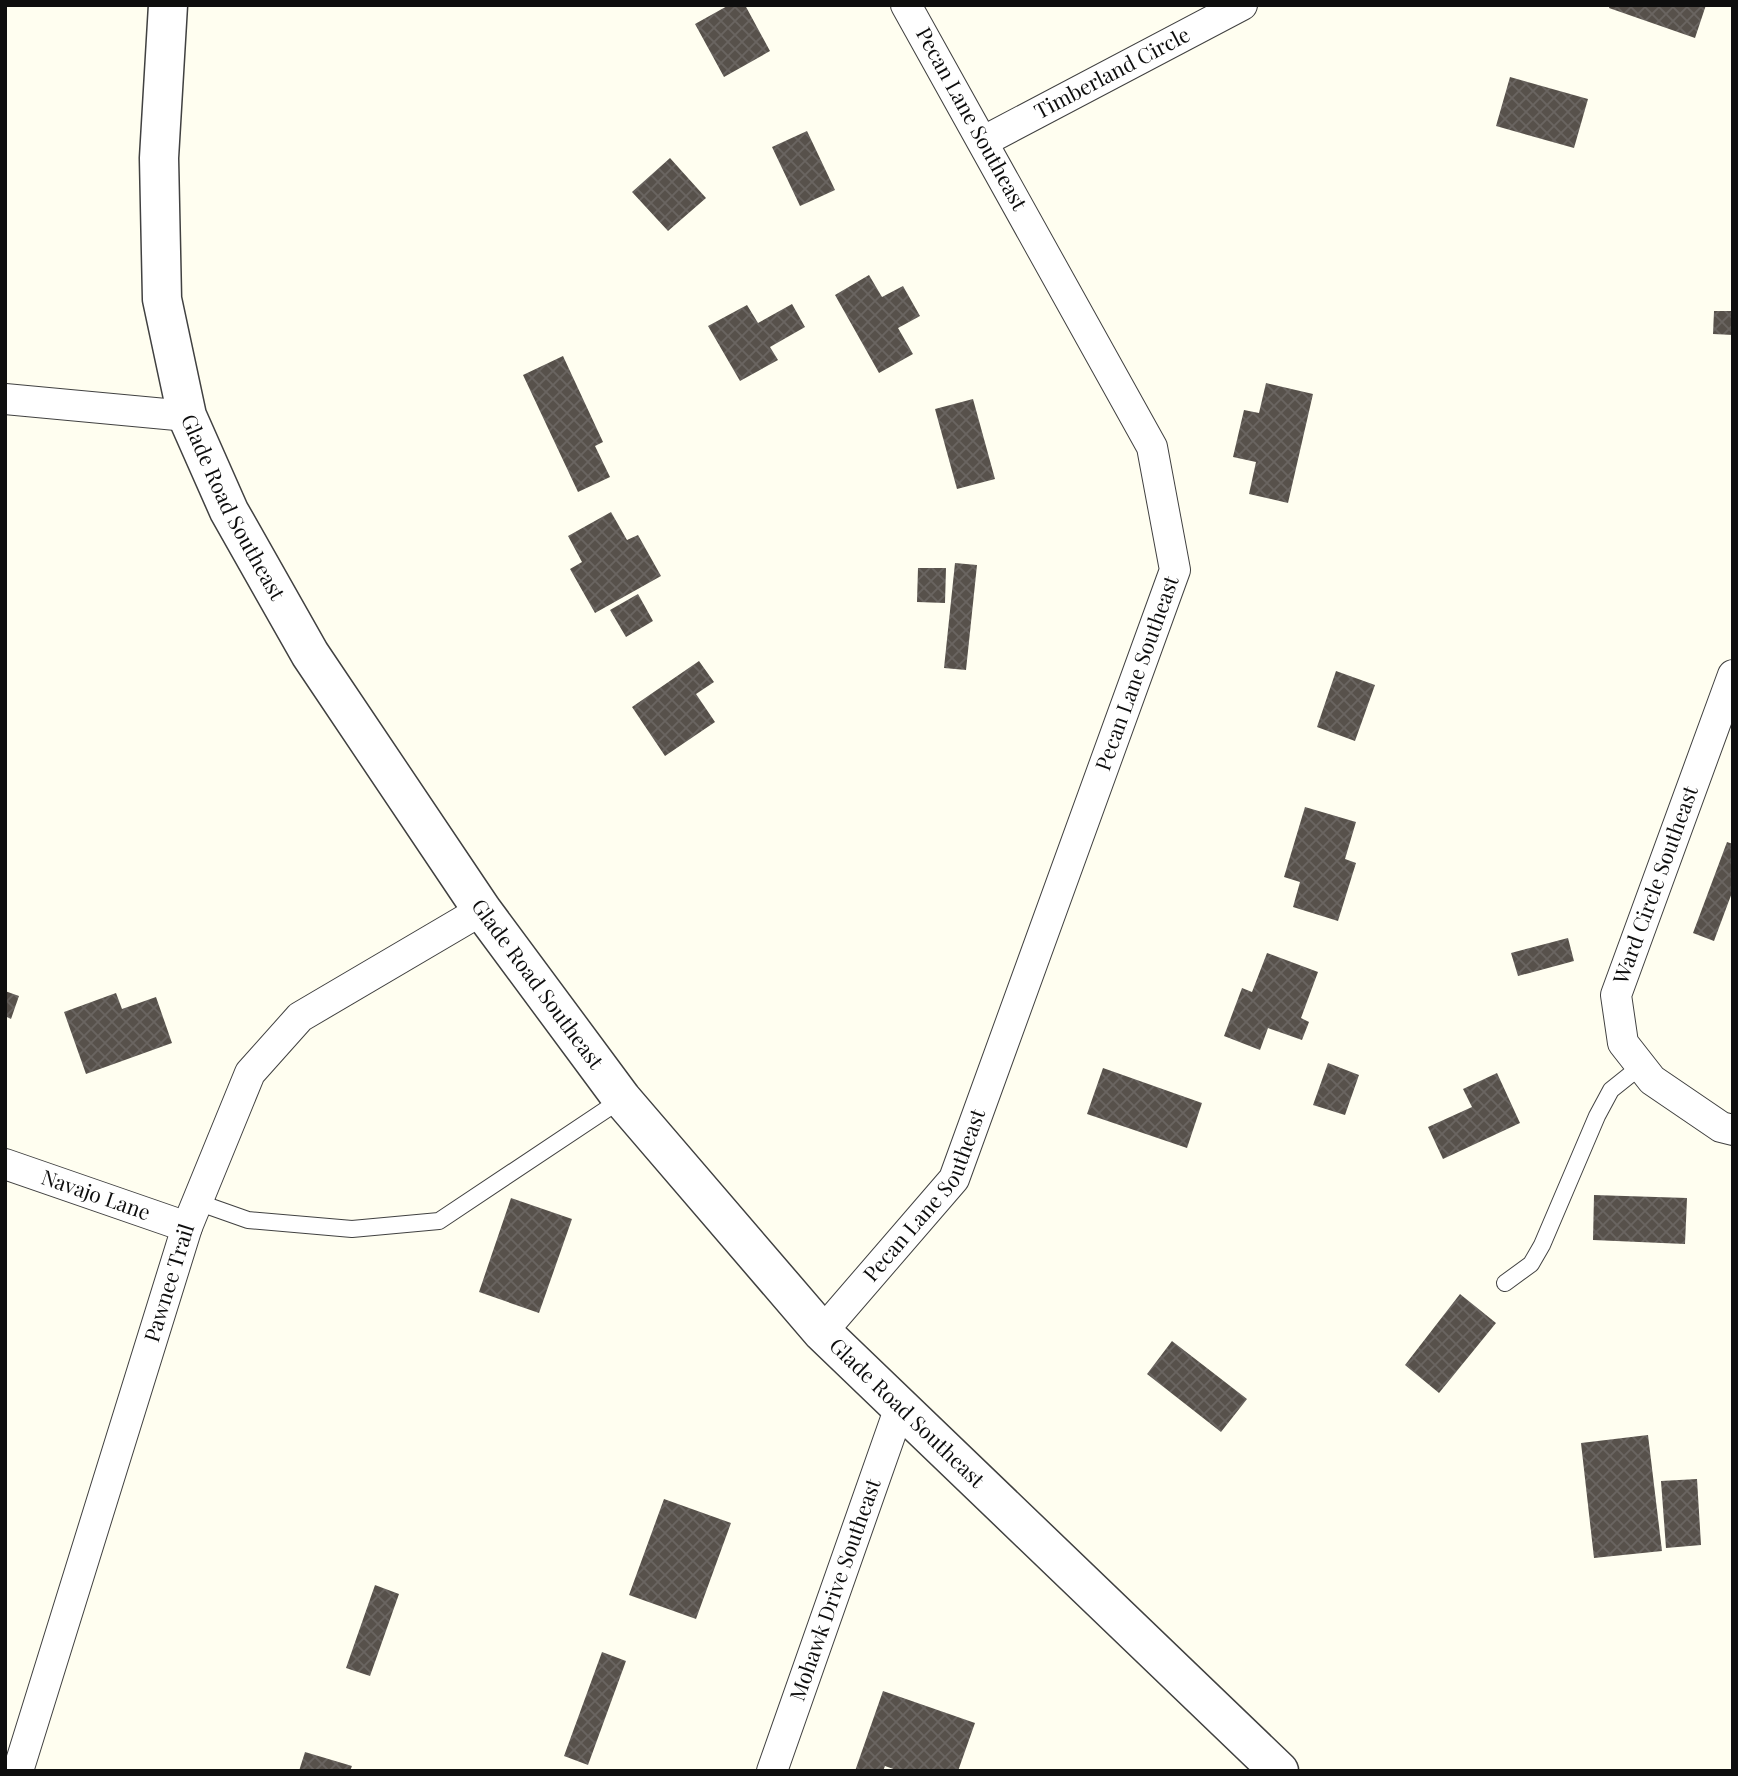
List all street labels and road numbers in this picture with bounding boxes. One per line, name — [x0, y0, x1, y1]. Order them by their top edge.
street label: Timberland Circle — [1029, 19, 1194, 124]
street label: Pecan Lane Southeast — [911, 22, 1035, 215]
street label: Glade Road Southeast — [176, 409, 293, 605]
street label: Pecan Lane Southeast — [1087, 571, 1184, 774]
street label: Ward Circle Southeast — [1605, 781, 1703, 988]
street label: Glade Road Southeast — [466, 893, 611, 1074]
street label: Pecan Lane Southeast — [856, 1104, 991, 1287]
street label: Navajo Lane — [38, 1162, 155, 1225]
street label: Pawnee Trail — [136, 1220, 199, 1345]
street label: Glade Road Southeast — [824, 1331, 992, 1493]
street label: Mohawk Drive Southeast — [782, 1474, 886, 1704]

